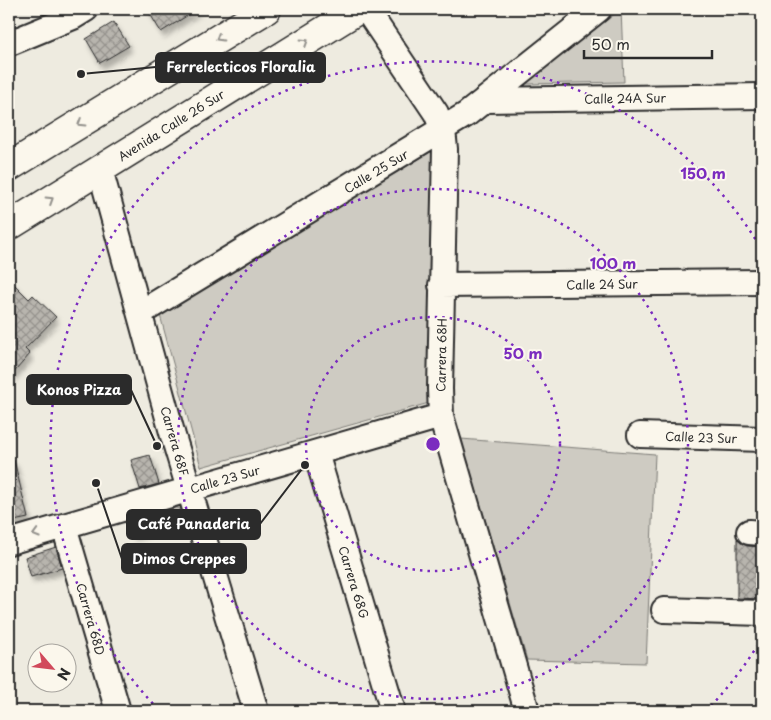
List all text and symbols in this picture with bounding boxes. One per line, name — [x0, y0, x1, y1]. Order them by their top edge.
scale bar — [584, 28, 711, 60]
one-way arrow — [216, 31, 225, 41]
text: 50 m — [591, 32, 630, 55]
one-way arrow — [299, 39, 308, 49]
callout: Ferrelecticos Floralia — [156, 53, 325, 82]
text: Ferrelecticos Floralia — [166, 56, 316, 77]
street label: Avenida Calle 26 Sur — [114, 85, 228, 165]
street label: Calle 24A Sur — [584, 88, 666, 108]
one-way arrow — [77, 116, 86, 126]
street label: Calle 25 Sur — [340, 145, 412, 197]
text: 150 m — [680, 161, 726, 184]
one-way arrow — [45, 197, 54, 206]
text: 100 m — [590, 251, 636, 274]
street label: Calle 24 Sur — [566, 274, 638, 294]
street label: Carrera 68H — [431, 318, 451, 392]
text: 50 m — [504, 341, 542, 364]
callout: Konos Pizza — [27, 375, 131, 404]
text: Konos Pizza — [37, 379, 122, 400]
street label: Carrera 68F — [156, 404, 194, 478]
street label: Calle 23 Sur — [665, 427, 738, 447]
centre of rings — [424, 435, 442, 453]
street label: Calle 23 Sur — [188, 460, 262, 498]
callout: Café Panaderia — [127, 510, 260, 539]
text: Café Panaderia — [138, 513, 251, 534]
one-way arrow — [33, 529, 41, 539]
callout: Dimos Creppes — [122, 544, 246, 573]
street label: Carrera 68G — [334, 544, 374, 620]
text: Dimos Creppes — [132, 548, 236, 569]
street label: Carrera 68D — [72, 581, 110, 657]
north arrow — [28, 642, 78, 692]
text: N — [52, 665, 76, 684]

